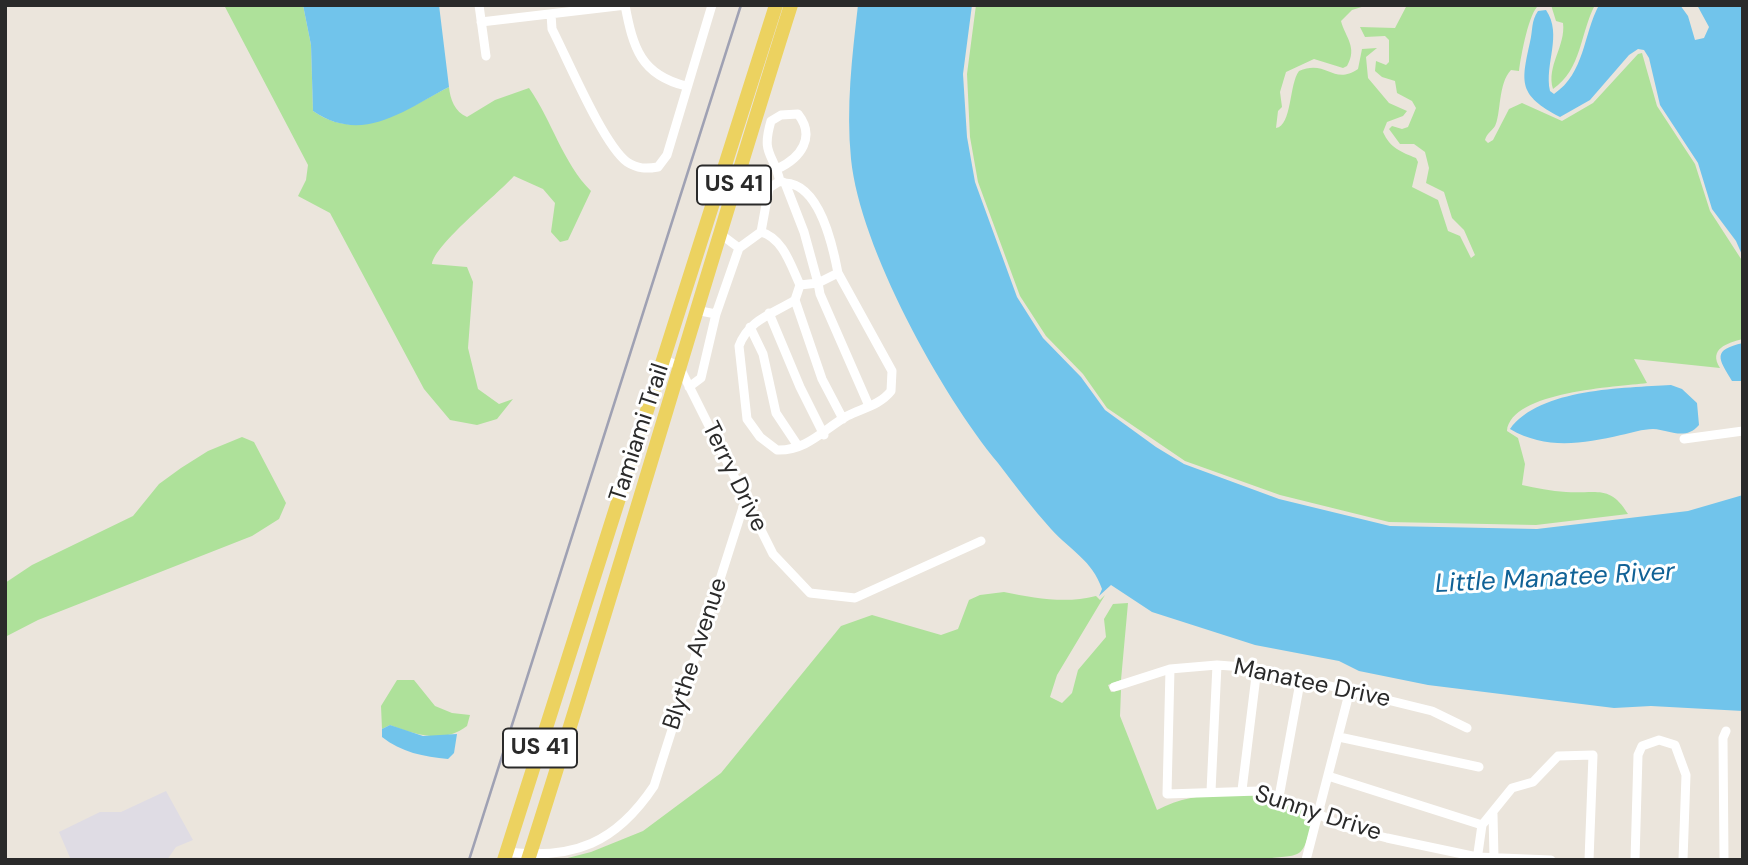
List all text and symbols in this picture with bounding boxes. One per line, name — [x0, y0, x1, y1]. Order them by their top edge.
road number: US 41 — [697, 166, 771, 204]
street label: Tamiami Trail — [604, 360, 676, 506]
street label: Terry Drive — [695, 417, 773, 537]
water label: Little Manatee River — [1434, 557, 1676, 601]
street label: Blythe Avenue — [658, 574, 734, 734]
street label: Manatee Drive — [1231, 653, 1393, 715]
road number: US 41 — [503, 728, 577, 768]
street label: Sunny Drive — [1251, 780, 1385, 848]

